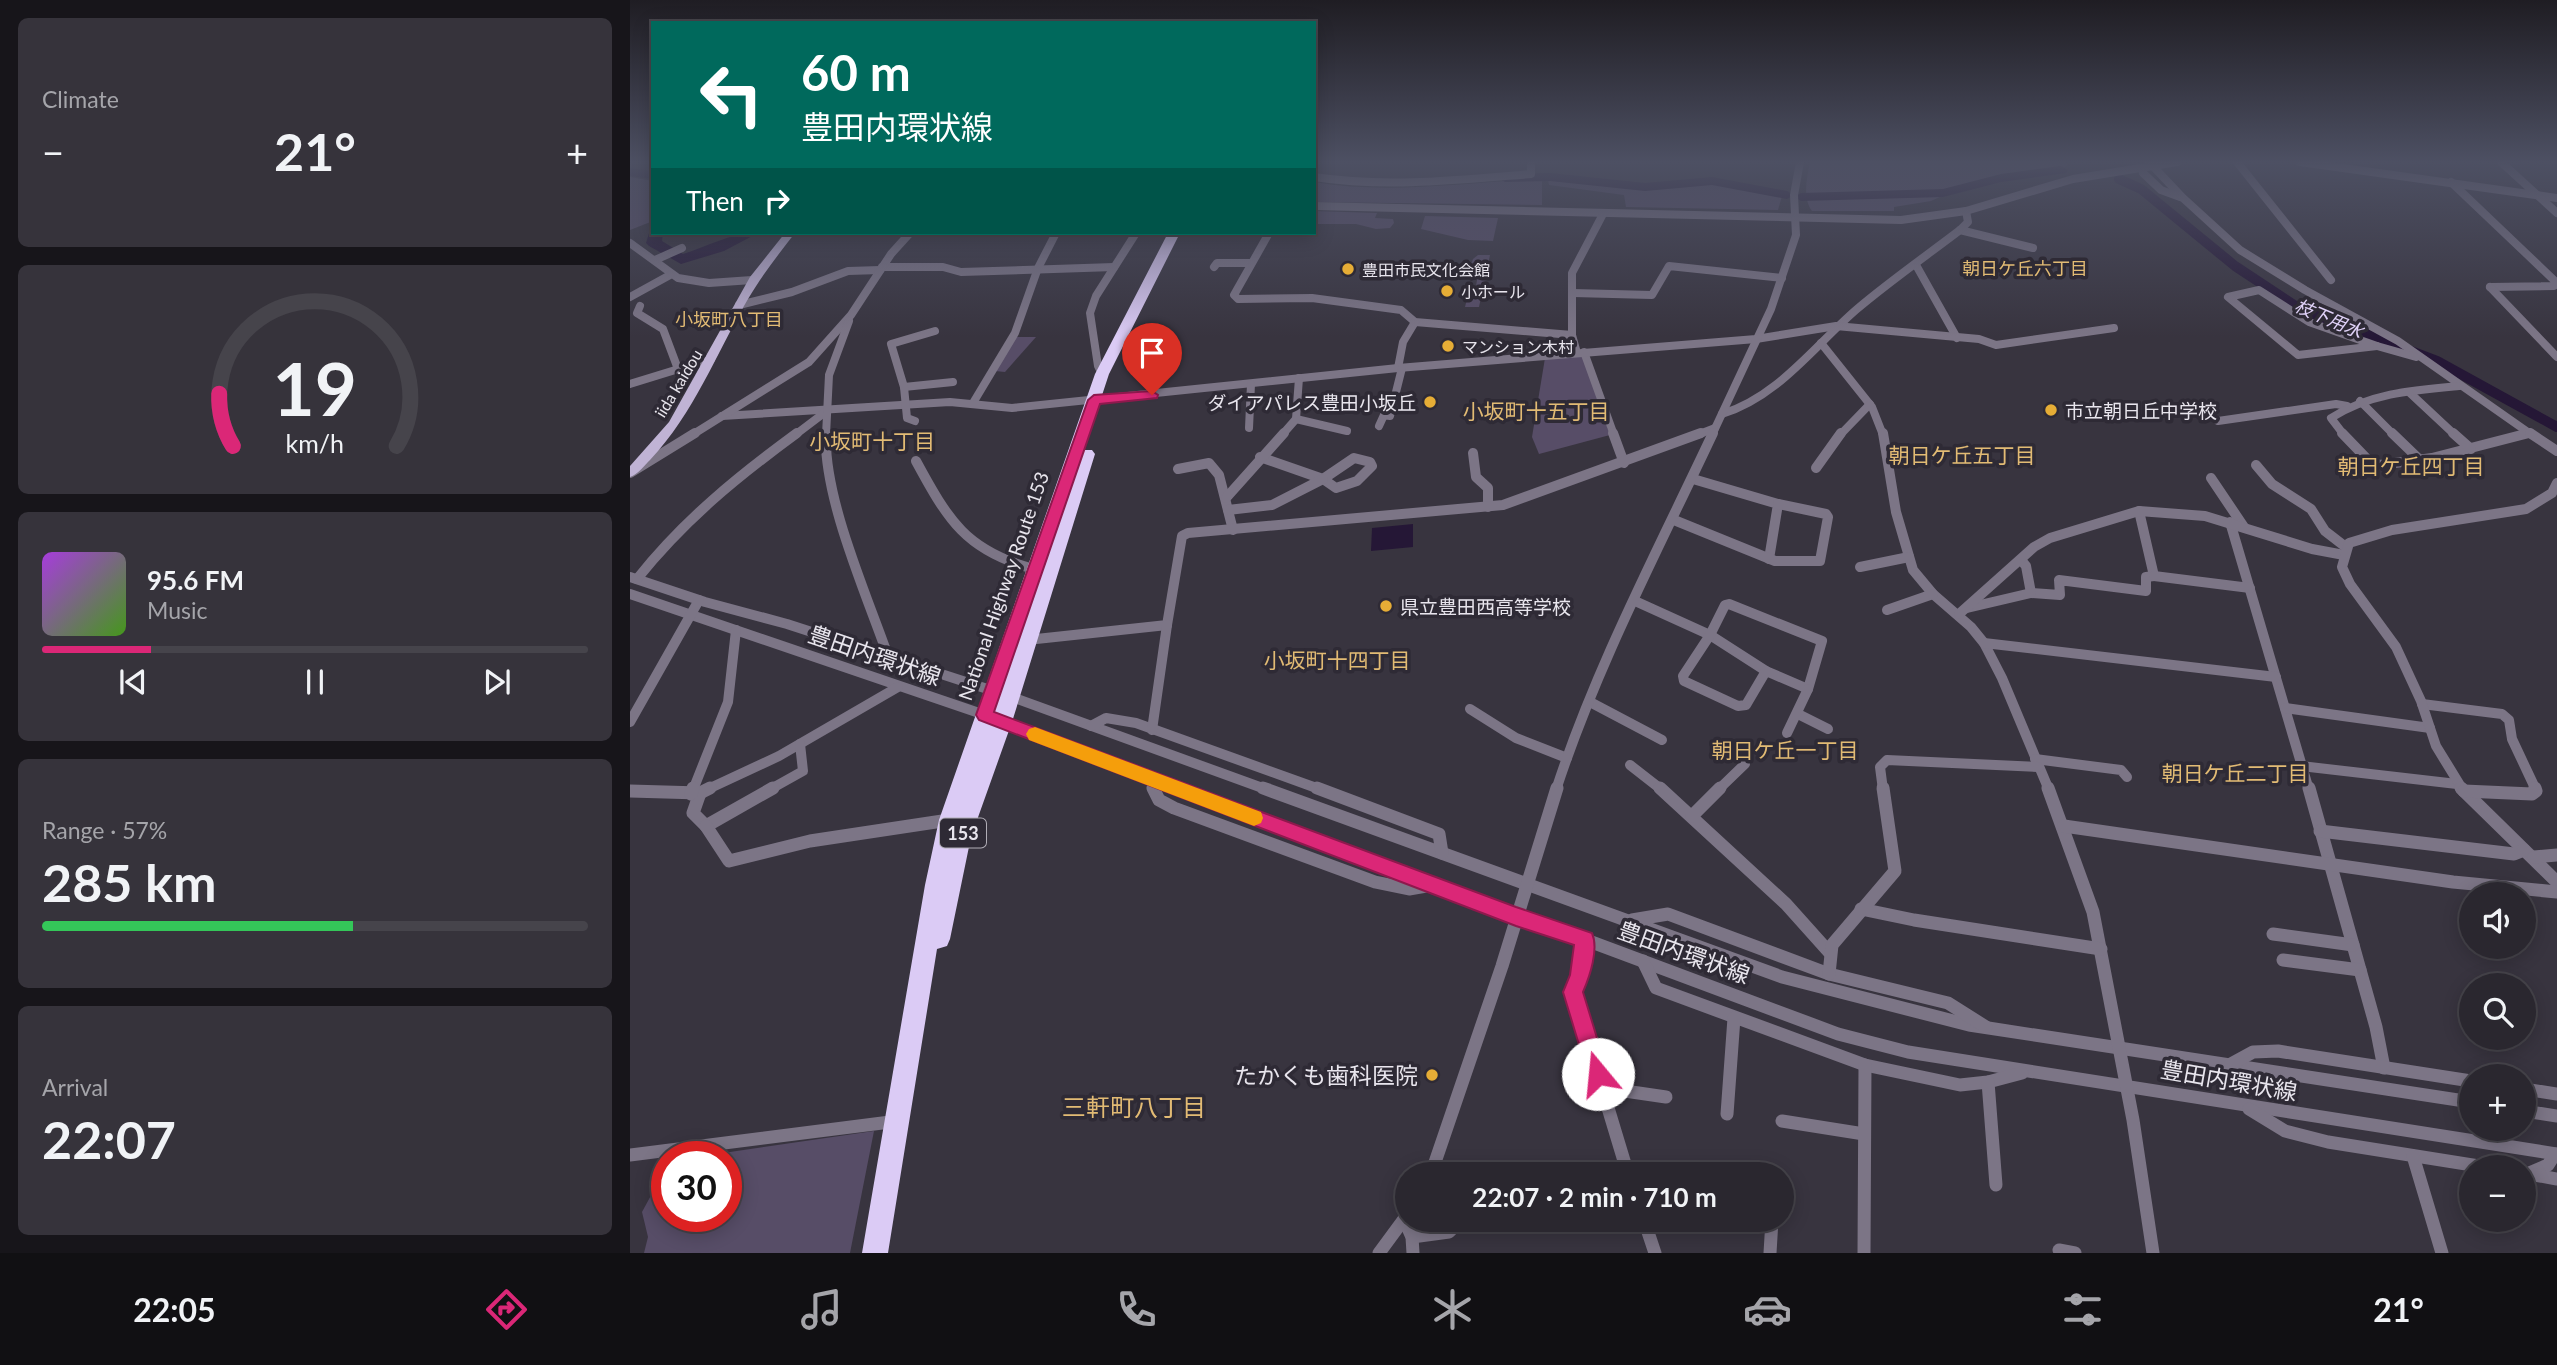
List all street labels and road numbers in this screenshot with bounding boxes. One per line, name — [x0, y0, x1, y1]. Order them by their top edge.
street label: iida kaidou — [650, 346, 706, 420]
street label: National Highway Route 153 — [953, 469, 1053, 703]
street label: 豊田内環状線 — [805, 619, 945, 691]
road number: 153 — [940, 818, 986, 848]
street label: 豊田内環状線 — [1614, 915, 1754, 989]
street label: 豊田内環状線 — [2159, 1054, 2299, 1106]

